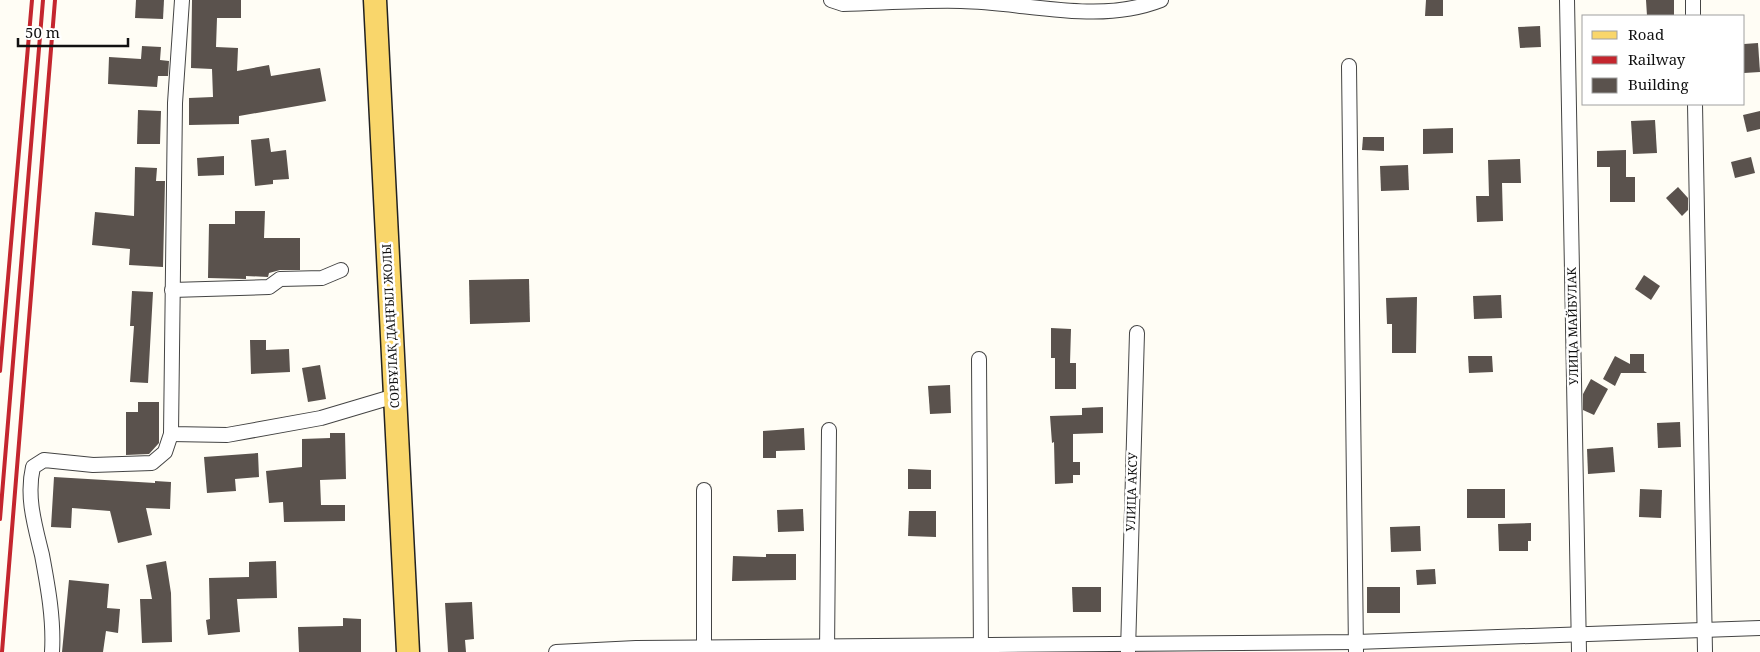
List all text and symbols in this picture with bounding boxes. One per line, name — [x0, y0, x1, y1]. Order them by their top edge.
scale bar — [18, 15, 128, 47]
legend — [1582, 15, 1745, 105]
text: 50 m — [25, 22, 60, 42]
text: Road — [1628, 24, 1664, 44]
text: Railway — [1628, 49, 1686, 69]
text: Building — [1628, 74, 1689, 94]
street label: СОРБҰЛАҚ ДАҢҒЫЛ ЖОЛЫ — [378, 243, 403, 409]
street label: УЛИЦА МАЙБУЛАК — [1563, 266, 1582, 385]
street label: УЛИЦА АКСУ — [1122, 452, 1141, 532]

